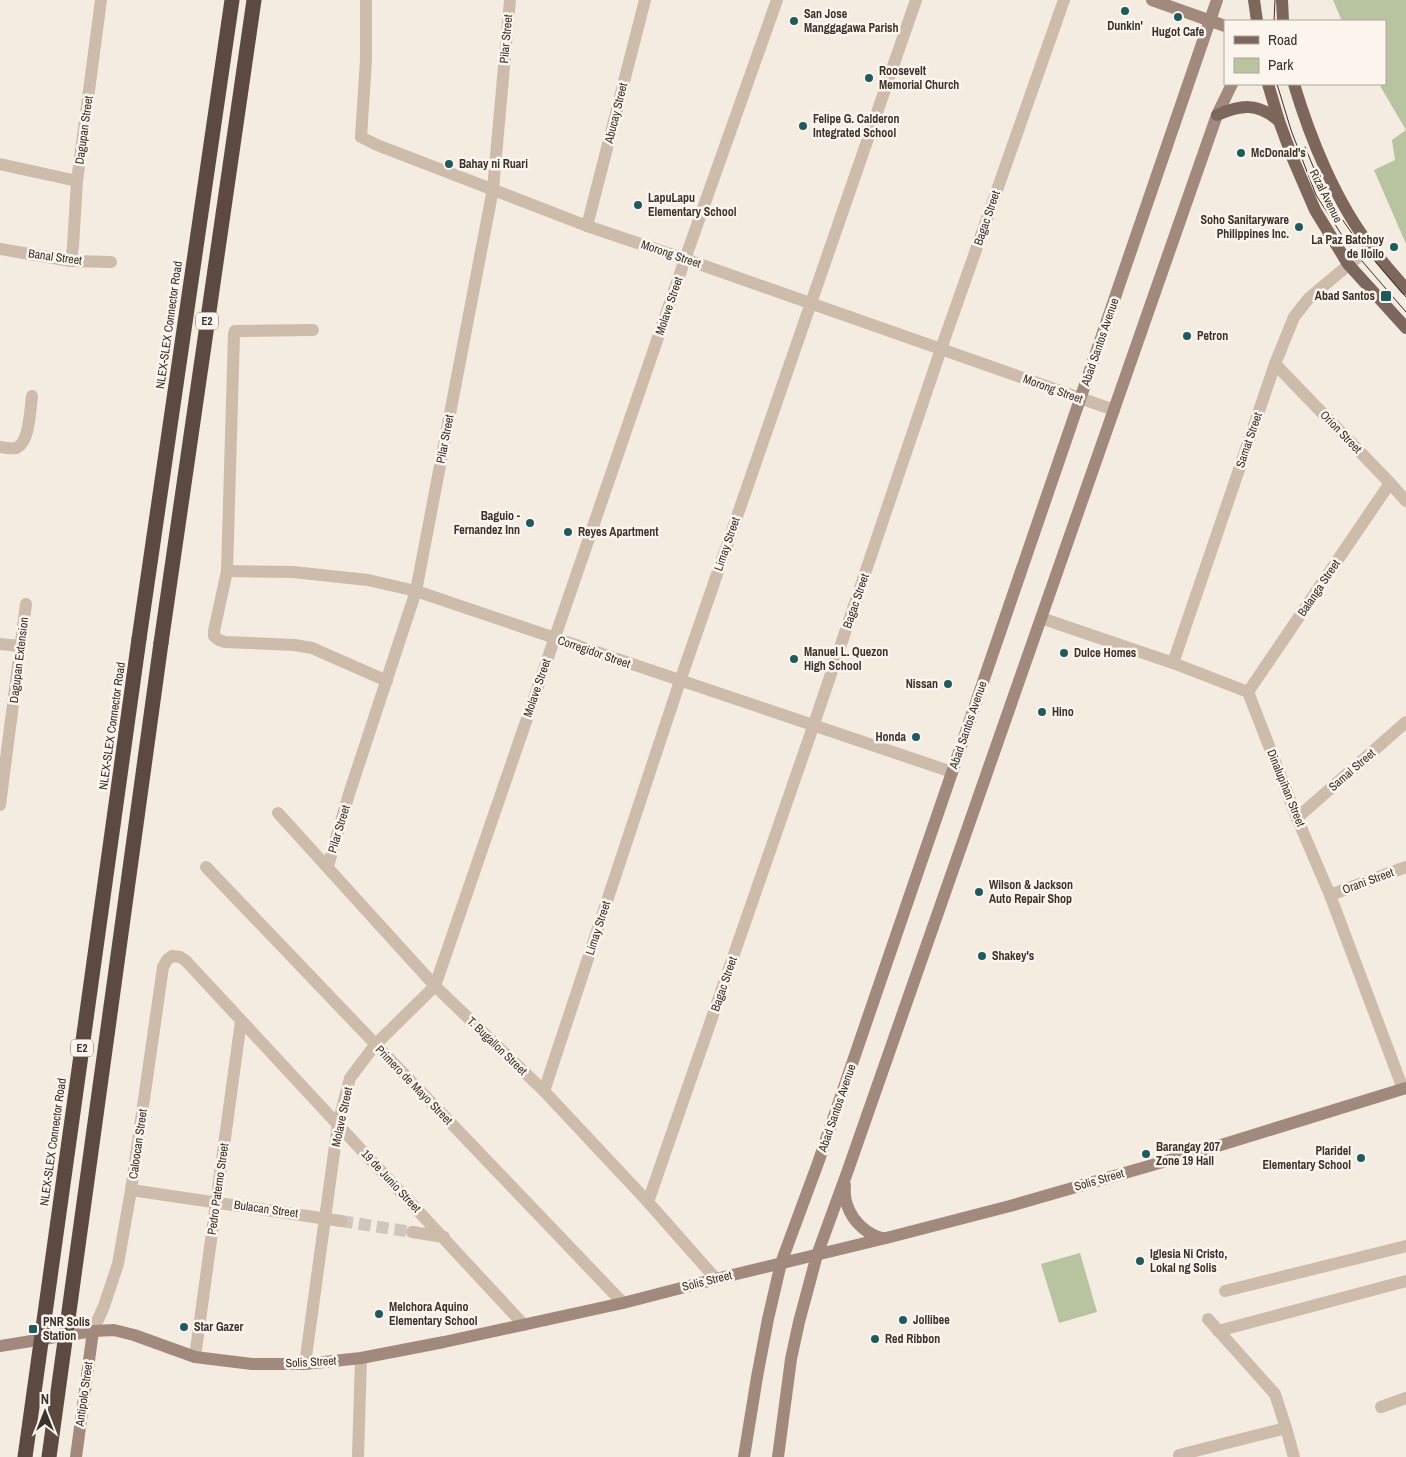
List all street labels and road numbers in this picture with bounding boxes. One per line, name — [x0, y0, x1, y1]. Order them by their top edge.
street label: Pilar Street — [496, 14, 516, 64]
street label: Abucay Street — [601, 81, 631, 146]
street label: Dagupan Street — [71, 95, 97, 165]
street label: Rizal Avenue — [1306, 167, 1346, 225]
street label: Bagac Street — [970, 188, 1004, 248]
street label: Morong Street — [639, 236, 703, 272]
street label: Banal Street — [27, 245, 83, 269]
street label: NLEX-SLEX Connector Road — [152, 260, 186, 390]
street label: Molave Street — [652, 274, 687, 337]
street label: Abad Santos Avenue — [1077, 296, 1123, 389]
road number: E2 — [196, 312, 218, 330]
street label: Morong Street — [1021, 371, 1085, 407]
street label: Orion Street — [1317, 407, 1366, 457]
street label: Samat Street — [1232, 410, 1266, 470]
street label: Pilar Street — [432, 413, 458, 465]
street label: Limay Street — [710, 515, 744, 573]
street label: Balanga Street — [1294, 556, 1344, 619]
street label: Bagac Street — [839, 571, 873, 631]
street label: Dagupan Extension — [6, 616, 32, 704]
street label: Corregidor Street — [555, 632, 633, 672]
street label: Molave Street — [520, 656, 555, 719]
street label: NLEX-SLEX Connector Road — [95, 661, 129, 791]
street label: Abad Santos Avenue — [945, 679, 991, 772]
street label: Samal Street — [1325, 745, 1379, 795]
street label: Dinalupihan Street — [1263, 747, 1309, 829]
street label: Pilar Street — [324, 803, 354, 855]
street label: Orani Street — [1340, 864, 1396, 898]
street label: Limay Street — [582, 899, 614, 957]
street label: Bagac Street — [707, 954, 741, 1014]
street label: T. Bugallon Street — [464, 1013, 531, 1079]
road number: E2 — [71, 1040, 93, 1056]
street label: Primero de Mayo Street — [372, 1042, 456, 1128]
street label: Abad Santos Avenue — [814, 1062, 860, 1155]
street label: NLEX-SLEX Connector Road — [36, 1077, 70, 1207]
street label: Molave Street — [328, 1085, 356, 1148]
street label: Caloocan Street — [125, 1108, 151, 1180]
street label: Pedro Paterno Street — [204, 1142, 232, 1236]
street label: 19 de Junio Street — [358, 1146, 424, 1216]
street label: Solis Street — [1072, 1165, 1126, 1195]
street label: Bulacan Street — [233, 1197, 299, 1221]
street label: Solis Street — [680, 1267, 734, 1295]
street label: Solis Street — [285, 1353, 337, 1371]
street label: Antipolo Street — [71, 1360, 96, 1428]

